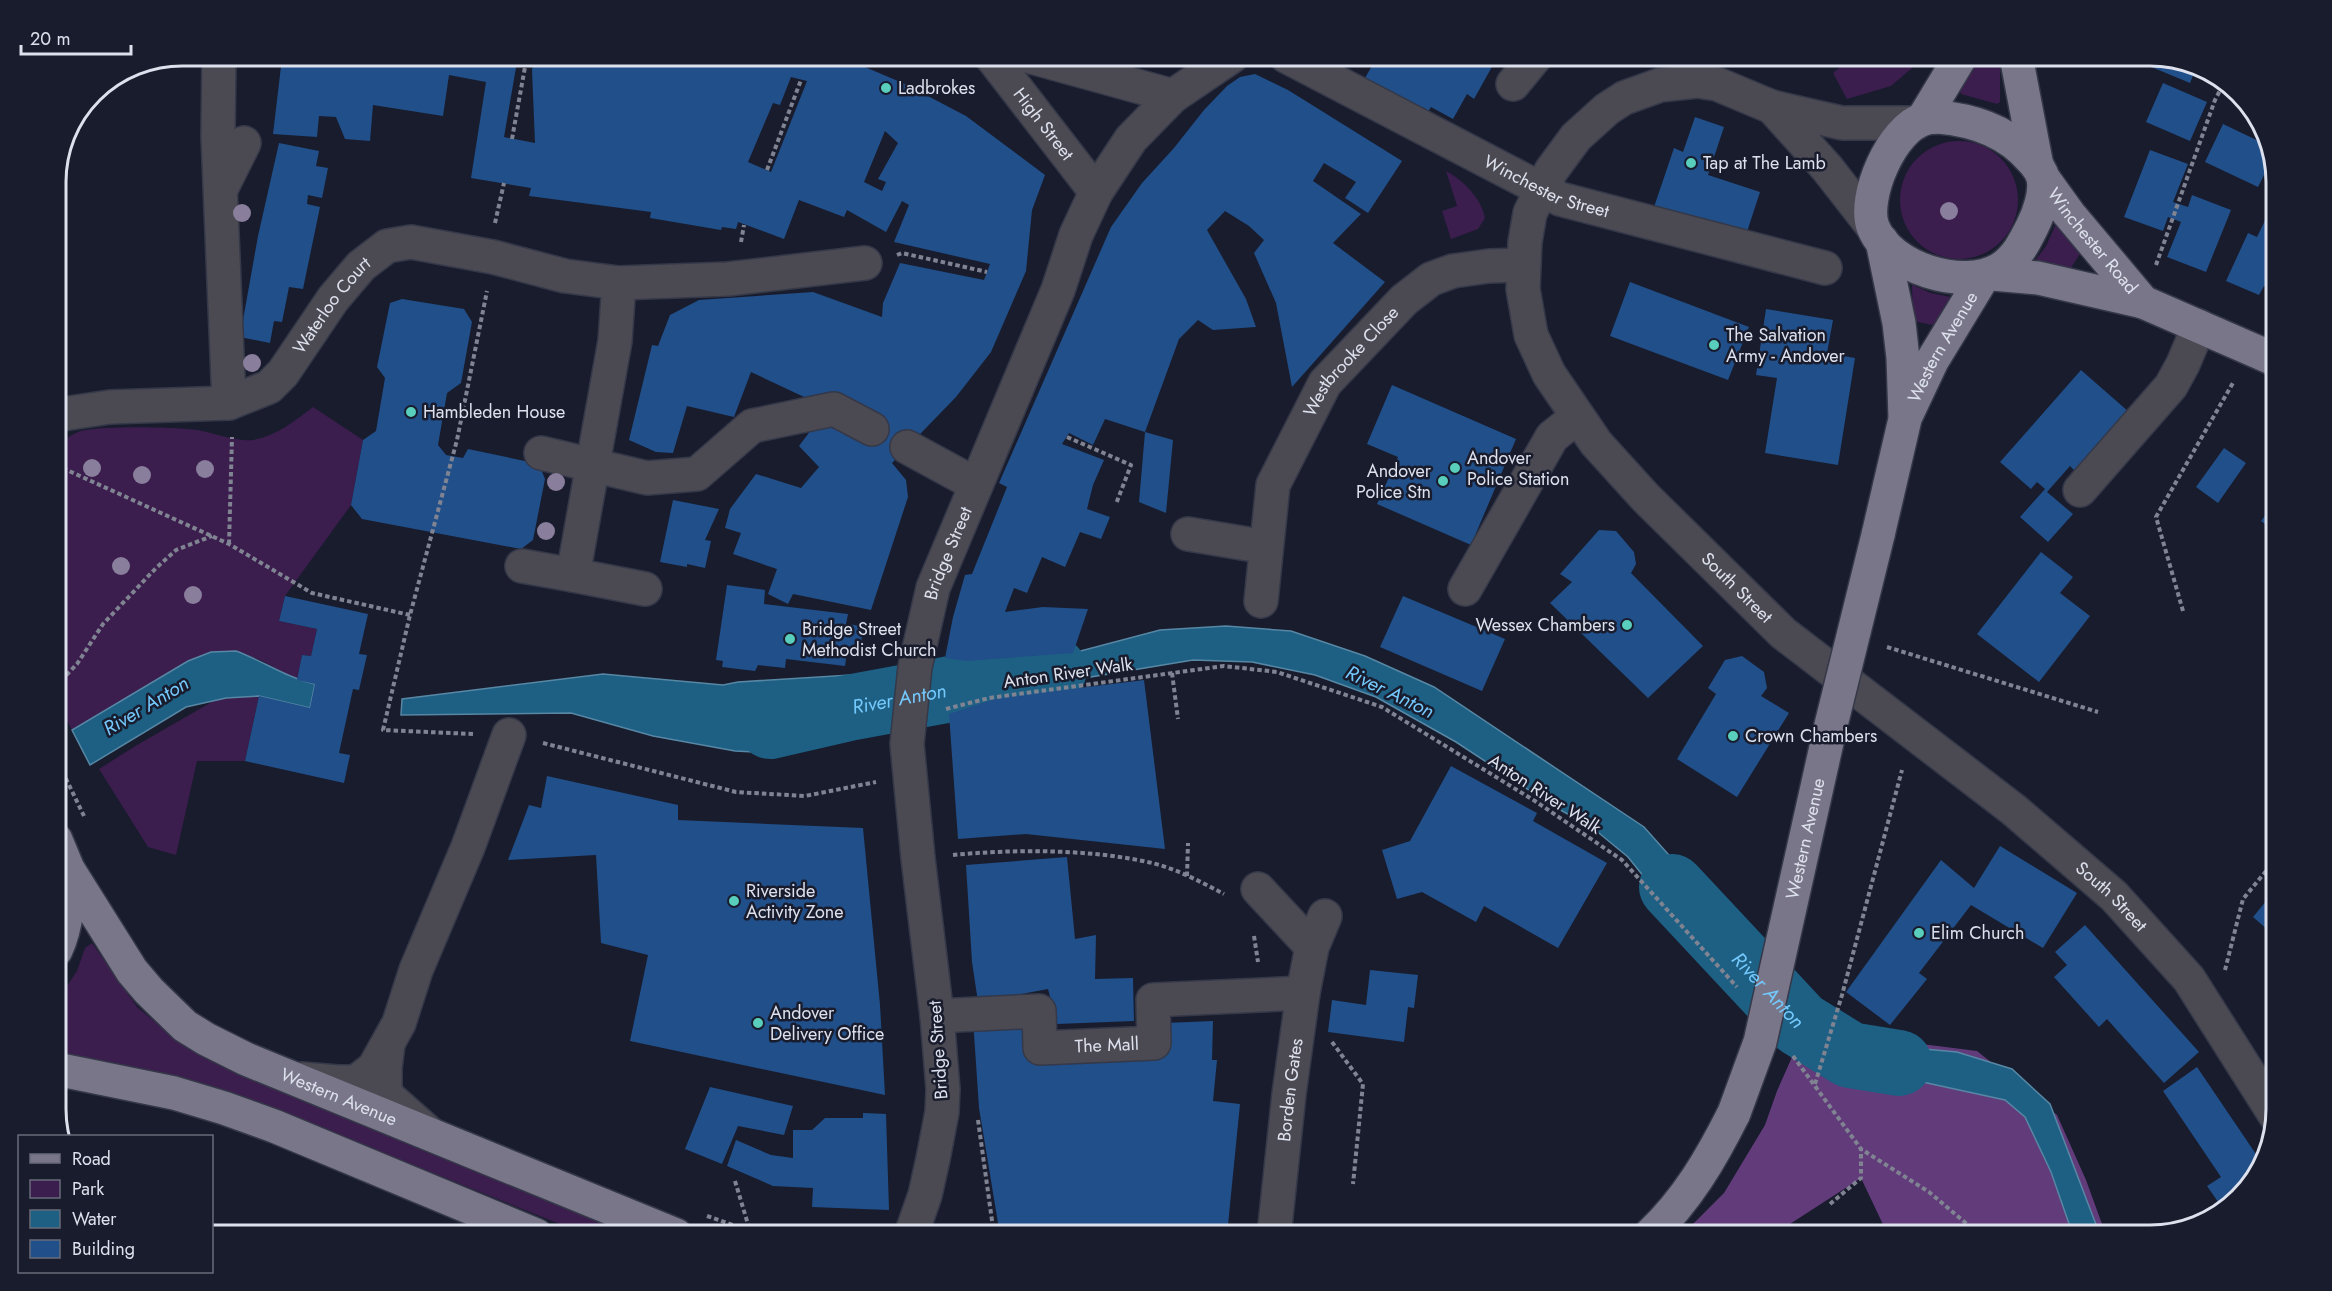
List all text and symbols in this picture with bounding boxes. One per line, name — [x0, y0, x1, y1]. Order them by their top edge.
scale bar — [21, 18, 130, 56]
text: 20 m — [30, 26, 70, 52]
place label: Ladbrokes — [898, 75, 975, 101]
marker: Ladbrokes — [879, 81, 893, 95]
street label: High Street — [1007, 82, 1080, 166]
street label: Winchester Street — [1479, 148, 1613, 224]
place label: Tap at The Lamb — [1703, 150, 1826, 176]
marker: Tap at The Lamb — [1684, 156, 1698, 170]
street label: Winchester Road — [2041, 182, 2144, 300]
street label: Waterloo Court — [287, 250, 376, 359]
street label: Western Avenue — [1901, 287, 1984, 407]
street label: Westbrooke Close — [1297, 300, 1405, 421]
place label: The Salvation Army - Andover — [1726, 322, 1846, 369]
marker: The Salvation Army - Andover — [1707, 338, 1721, 352]
place label: Hambleden House — [423, 399, 565, 425]
marker: Hambleden House — [404, 405, 418, 419]
place label: Andover Police Station — [1467, 445, 1569, 492]
place label: Andover Police Stn — [1356, 458, 1432, 505]
marker: Andover Police Station — [1448, 461, 1462, 475]
marker: Andover Police Stn — [1436, 474, 1450, 488]
street label: Bridge Street — [918, 502, 979, 603]
street label: South Street — [1695, 546, 1779, 629]
place label: Wessex Chambers — [1475, 612, 1615, 638]
place label: Bridge Street Methodist Church — [802, 616, 937, 663]
marker: Wessex Chambers — [1620, 618, 1634, 632]
marker: Bridge Street Methodist Church — [783, 632, 797, 646]
street label: Anton River Walk — [1002, 651, 1134, 695]
water label: River Anton — [1341, 658, 1439, 726]
water label: River Anton — [98, 669, 194, 743]
water label: River Anton — [850, 676, 949, 721]
place label: Crown Chambers — [1745, 723, 1877, 749]
marker: Crown Chambers — [1726, 729, 1740, 743]
street label: Anton River Walk — [1483, 748, 1607, 840]
street label: Western Avenue — [1779, 775, 1832, 902]
street label: South Street — [2070, 855, 2154, 938]
place label: Riverside Activity Zone — [746, 878, 844, 925]
marker: Riverside Activity Zone — [727, 894, 741, 908]
place label: Elim Church — [1931, 920, 2024, 946]
marker: Elim Church — [1912, 926, 1926, 940]
water label: River Anton — [1725, 945, 1811, 1035]
street label: Bridge Street — [922, 999, 954, 1100]
place label: Andover Delivery Office — [770, 1000, 884, 1047]
marker: Andover Delivery Office — [751, 1016, 765, 1030]
street label: The Mall — [1074, 1031, 1139, 1059]
street label: Borden Gates — [1271, 1037, 1310, 1143]
street label: Western Avenue — [277, 1062, 401, 1132]
legend — [18, 1135, 213, 1273]
text: Road — [72, 1146, 111, 1172]
text: Park — [72, 1176, 104, 1202]
text: Water — [72, 1206, 117, 1232]
text: Building — [72, 1236, 135, 1262]

